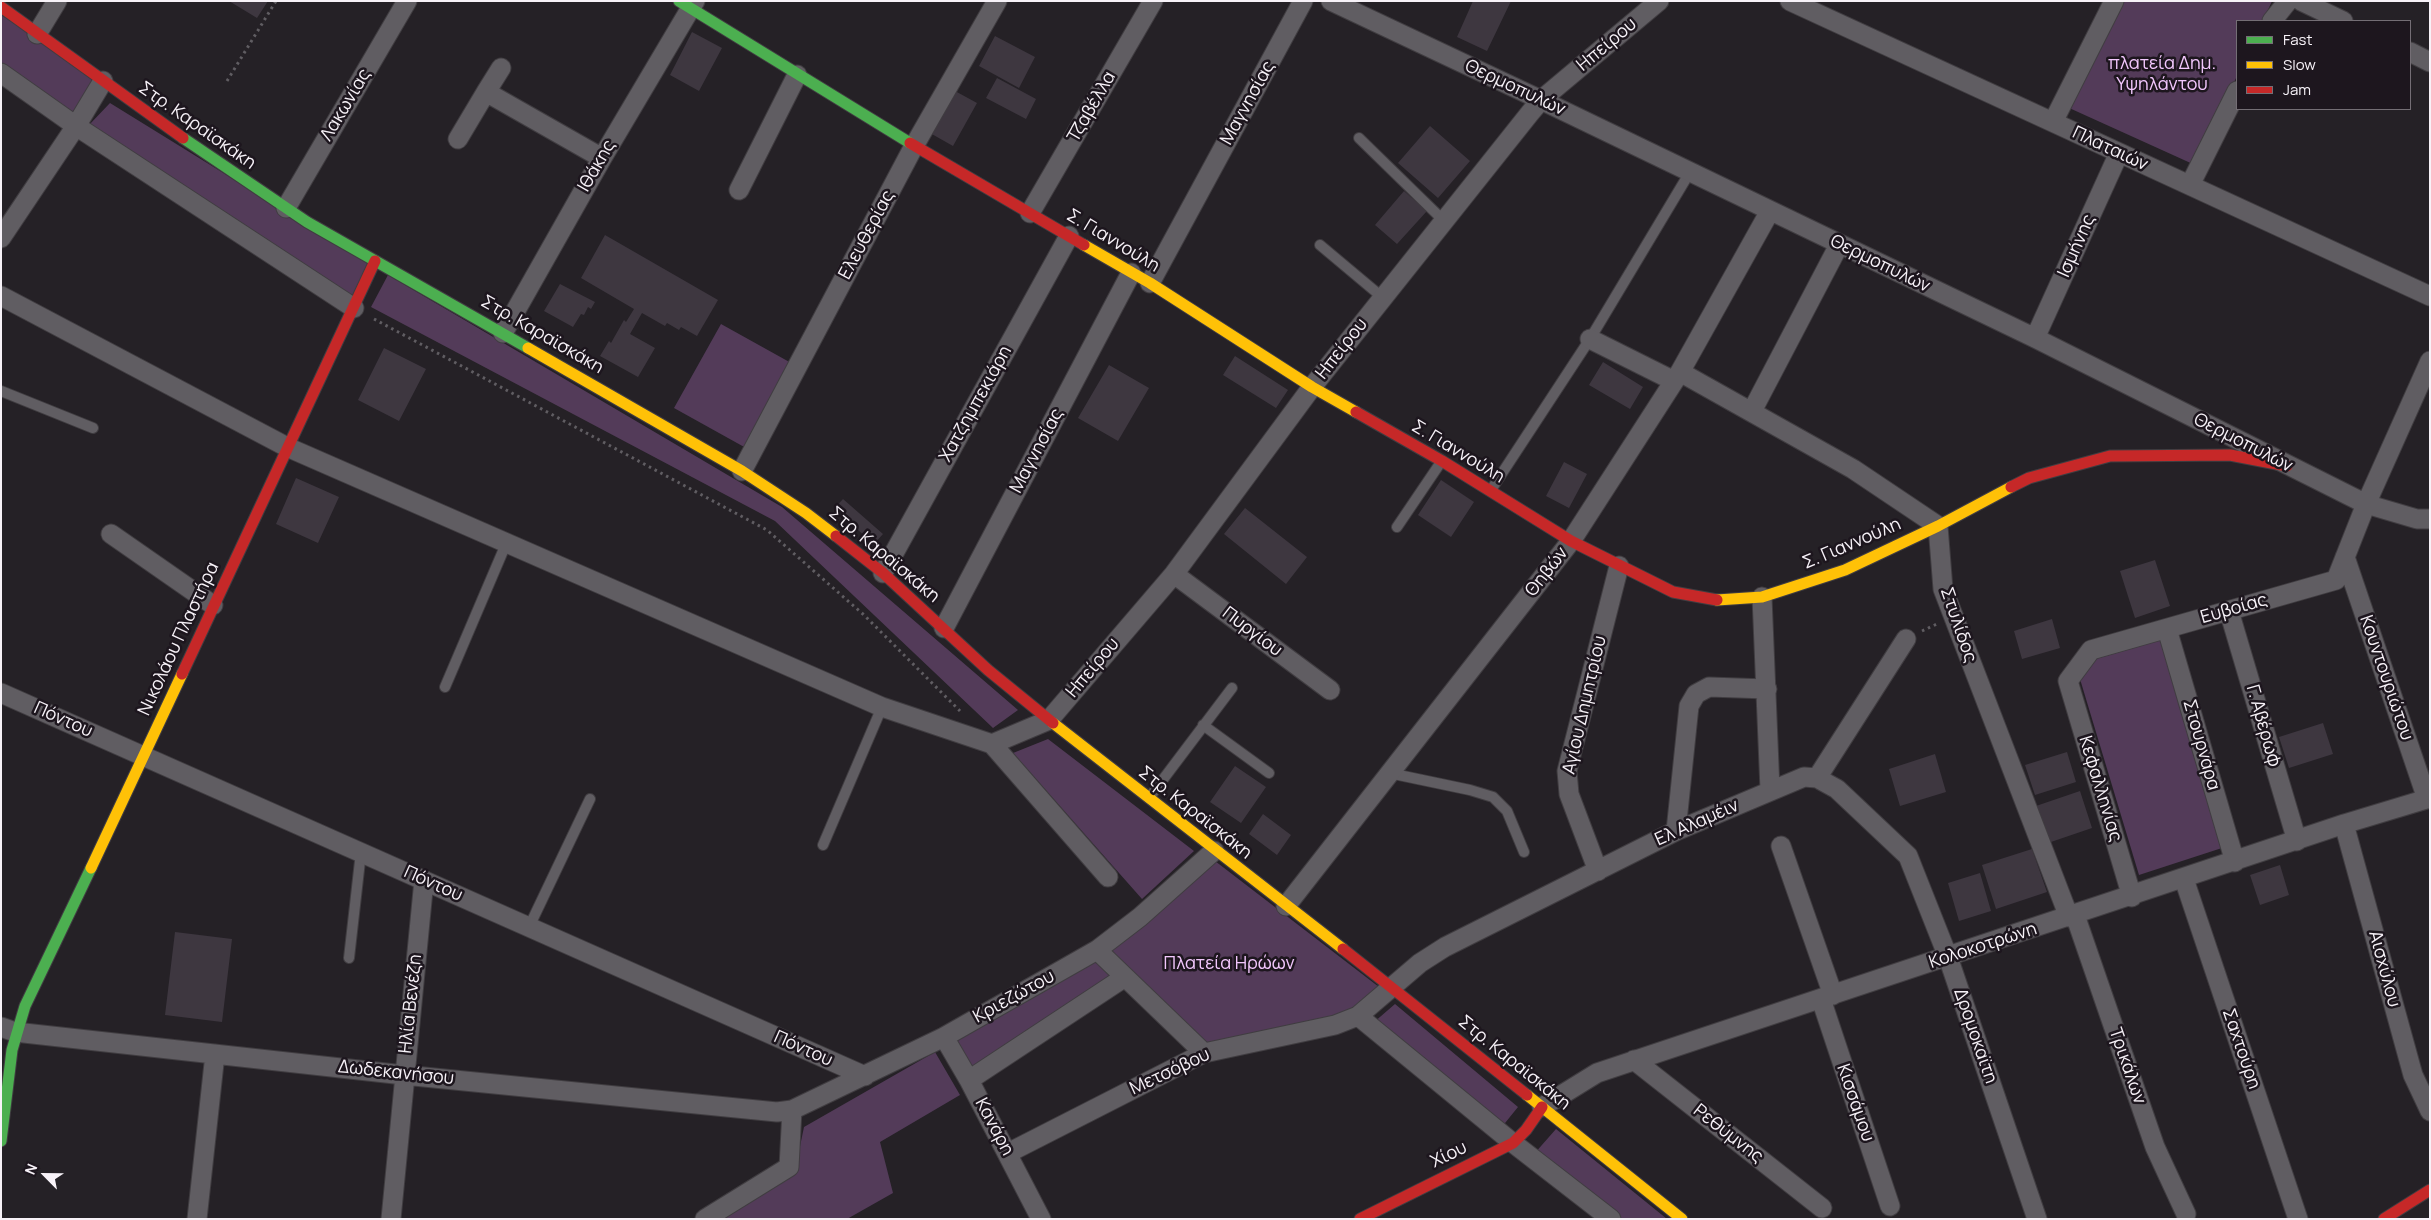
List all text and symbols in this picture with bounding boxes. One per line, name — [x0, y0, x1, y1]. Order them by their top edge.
street label: Ηπείρου — [1573, 14, 1641, 76]
legend — [2236, 20, 2411, 110]
text: Fast — [2283, 29, 2312, 50]
park label: πλατεία Δημ. Υψηλάντου — [2108, 53, 2216, 96]
text: Slow — [2283, 54, 2316, 75]
street label: Θερμοπυλών — [1461, 55, 1569, 121]
street label: Μαγνησίας — [1216, 57, 1280, 149]
street label: Λακωνίας — [316, 65, 376, 145]
street label: Τζαβέλλα — [1063, 68, 1121, 146]
street label: Στρ. Καραϊσκάκη — [134, 78, 260, 174]
text: Jam — [2283, 79, 2311, 100]
street label: Πλαταιών — [2069, 122, 2151, 176]
street label: Ιθάκης — [574, 136, 620, 196]
street label: Ελευθερίας — [834, 187, 900, 283]
street label: Σ. Γιαννούλη — [1063, 205, 1163, 277]
street label: Ισμήνης — [2054, 211, 2100, 281]
street label: Θερμοπυλών — [1827, 231, 1933, 297]
street label: Στρ. Καραϊσκάκη — [477, 291, 607, 379]
street label: Ηπείρου — [1311, 314, 1373, 384]
street label: Χατζημπεκιάρη — [935, 342, 1017, 466]
street label: Μαγνησίας — [1006, 405, 1068, 497]
street label: Θερμοπυλών — [2190, 409, 2296, 477]
street label: Σ. Γιαννούλη — [1408, 416, 1508, 488]
street label: Στρ. Καραϊσκάκη — [824, 502, 944, 608]
street label: Σ. Γιαννούλη — [1800, 514, 1904, 574]
street label: Θηβών — [1521, 543, 1573, 601]
street label: Νικολάου Πλαστήρα — [134, 559, 224, 719]
street label: Στυλίδος — [1935, 585, 1981, 665]
street label: Ευβοίας — [2198, 589, 2270, 629]
street label: Πυργίου — [1218, 602, 1286, 662]
street label: Κουντουριώτου — [2355, 613, 2417, 743]
street label: Ηπείρου — [1062, 634, 1124, 702]
street label: Αγίου Δημητρίου — [1559, 634, 1611, 776]
street label: Γ. Αβέρωφ — [2241, 682, 2285, 770]
street label: Στουρνάρα — [2178, 697, 2224, 793]
street label: Πόντου — [30, 698, 96, 742]
street label: Κεφαλληνίας — [2074, 733, 2126, 845]
street label: Στρ. Καραϊσκάκη — [1134, 762, 1256, 864]
street label: Ελ Αλαμέιν — [1652, 795, 1742, 851]
street label: Πόντου — [400, 862, 466, 906]
street label: Κολοκοτρώνη — [1926, 918, 2040, 974]
street label: Αισχύλου — [2363, 928, 2405, 1010]
street label: Ηλία Βενέζη — [395, 953, 427, 1055]
park label: Πλατεία Ηρώων — [1163, 953, 1295, 975]
street label: Κριεζώτου — [970, 966, 1058, 1028]
street label: Δρομοκαϊτη — [1949, 986, 2001, 1086]
street label: Σαχτούρη — [2217, 1006, 2265, 1092]
street label: Στρ. Καραϊσκάκη — [1454, 1011, 1574, 1115]
street label: Τρικάλων — [2104, 1025, 2150, 1107]
street label: Πόντου — [770, 1027, 836, 1071]
street label: Μετσόβου — [1127, 1044, 1213, 1100]
street label: Δωδεκανήσου — [337, 1056, 455, 1090]
street label: Κισσάμου — [1832, 1061, 1878, 1145]
street label: Κανάρη — [970, 1095, 1018, 1159]
street label: Ρεθύμνης — [1689, 1100, 1767, 1168]
street label: Χίου — [1427, 1137, 1471, 1173]
north arrow — [20, 1150, 70, 1200]
text: N — [20, 1161, 41, 1177]

